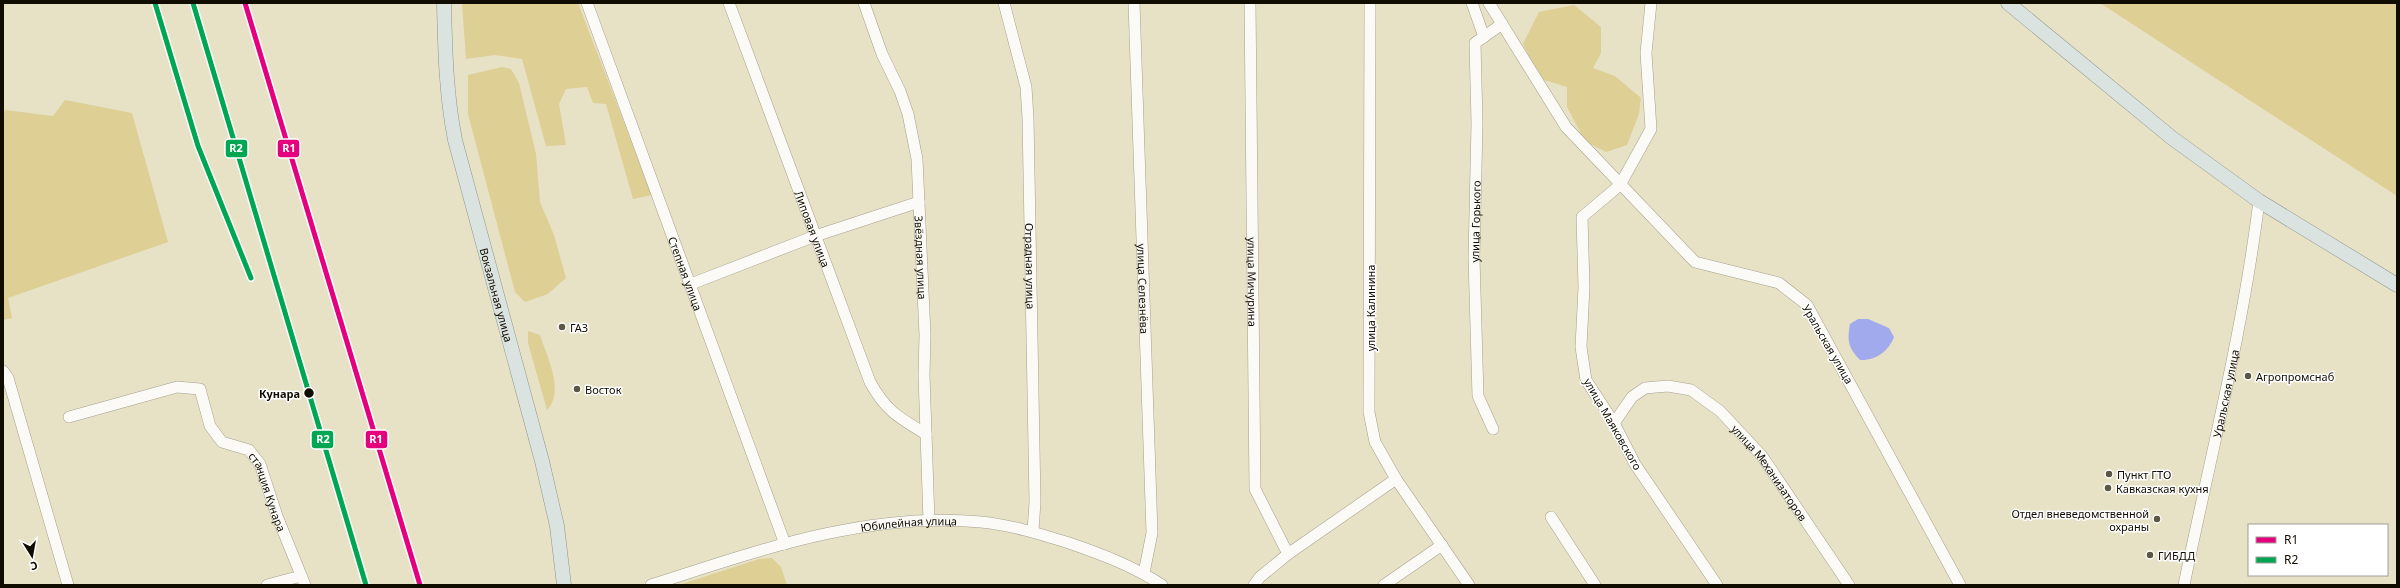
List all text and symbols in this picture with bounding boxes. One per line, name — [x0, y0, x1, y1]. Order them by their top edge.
line badge: R2 — [225, 139, 248, 158]
line badge: R1 — [277, 139, 300, 158]
text: R2 — [229, 140, 243, 155]
text: R1 — [282, 140, 296, 155]
street label: улица Горького — [1466, 180, 1483, 263]
street label: Липовая улица — [792, 189, 834, 269]
street label: Звёздная улица — [912, 215, 931, 300]
street label: Отрадная улица — [1022, 223, 1039, 309]
street label: Степная улица — [666, 234, 706, 313]
street label: улица Мичурина — [1245, 237, 1261, 327]
street label: улица Селезнёва — [1135, 243, 1153, 334]
street label: Вокзальная улица — [477, 246, 517, 344]
street label: улица Калинина — [1363, 265, 1378, 351]
street label: Уральская улица — [1799, 302, 1857, 386]
place label: ГАЗ — [570, 320, 588, 335]
marker: ГАЗ — [557, 322, 567, 332]
street label: Уральская улица — [2209, 348, 2242, 439]
place label: Агропромснаб — [2256, 369, 2335, 384]
marker: Агропромснаб — [2243, 371, 2253, 381]
street label: улица Маяковского — [1581, 375, 1645, 473]
place label: Восток — [585, 382, 622, 397]
marker: Восток — [572, 384, 582, 394]
place label: Кунара — [259, 386, 300, 401]
marker: Кунара — [302, 386, 316, 400]
street label: улица Механизаторов — [1729, 421, 1811, 524]
line badge: R2 — [311, 430, 334, 449]
line badge: R1 — [365, 430, 388, 449]
text: R2 — [316, 431, 330, 446]
text: R1 — [369, 431, 383, 446]
street label: станция Кунара — [246, 449, 290, 534]
place label: Пункт ГТО — [2117, 467, 2171, 482]
marker: Пункт ГТО — [2104, 469, 2114, 479]
place label: Кавказская кухня — [2116, 481, 2209, 496]
marker: Кавказская кухня — [2103, 483, 2113, 493]
place label: Отдел вневедомственной охраны — [2011, 506, 2149, 534]
street label: Юбилейная улица — [859, 513, 957, 535]
marker: Отдел вневедомственной охраны — [2152, 514, 2162, 524]
legend — [2248, 524, 2388, 576]
text: R1 — [2284, 531, 2298, 548]
north arrow — [12, 536, 52, 576]
place label: ГИБДД — [2158, 548, 2195, 563]
marker: ГИБДД — [2145, 550, 2155, 560]
text: R2 — [2284, 551, 2298, 568]
text: С — [29, 558, 39, 574]

